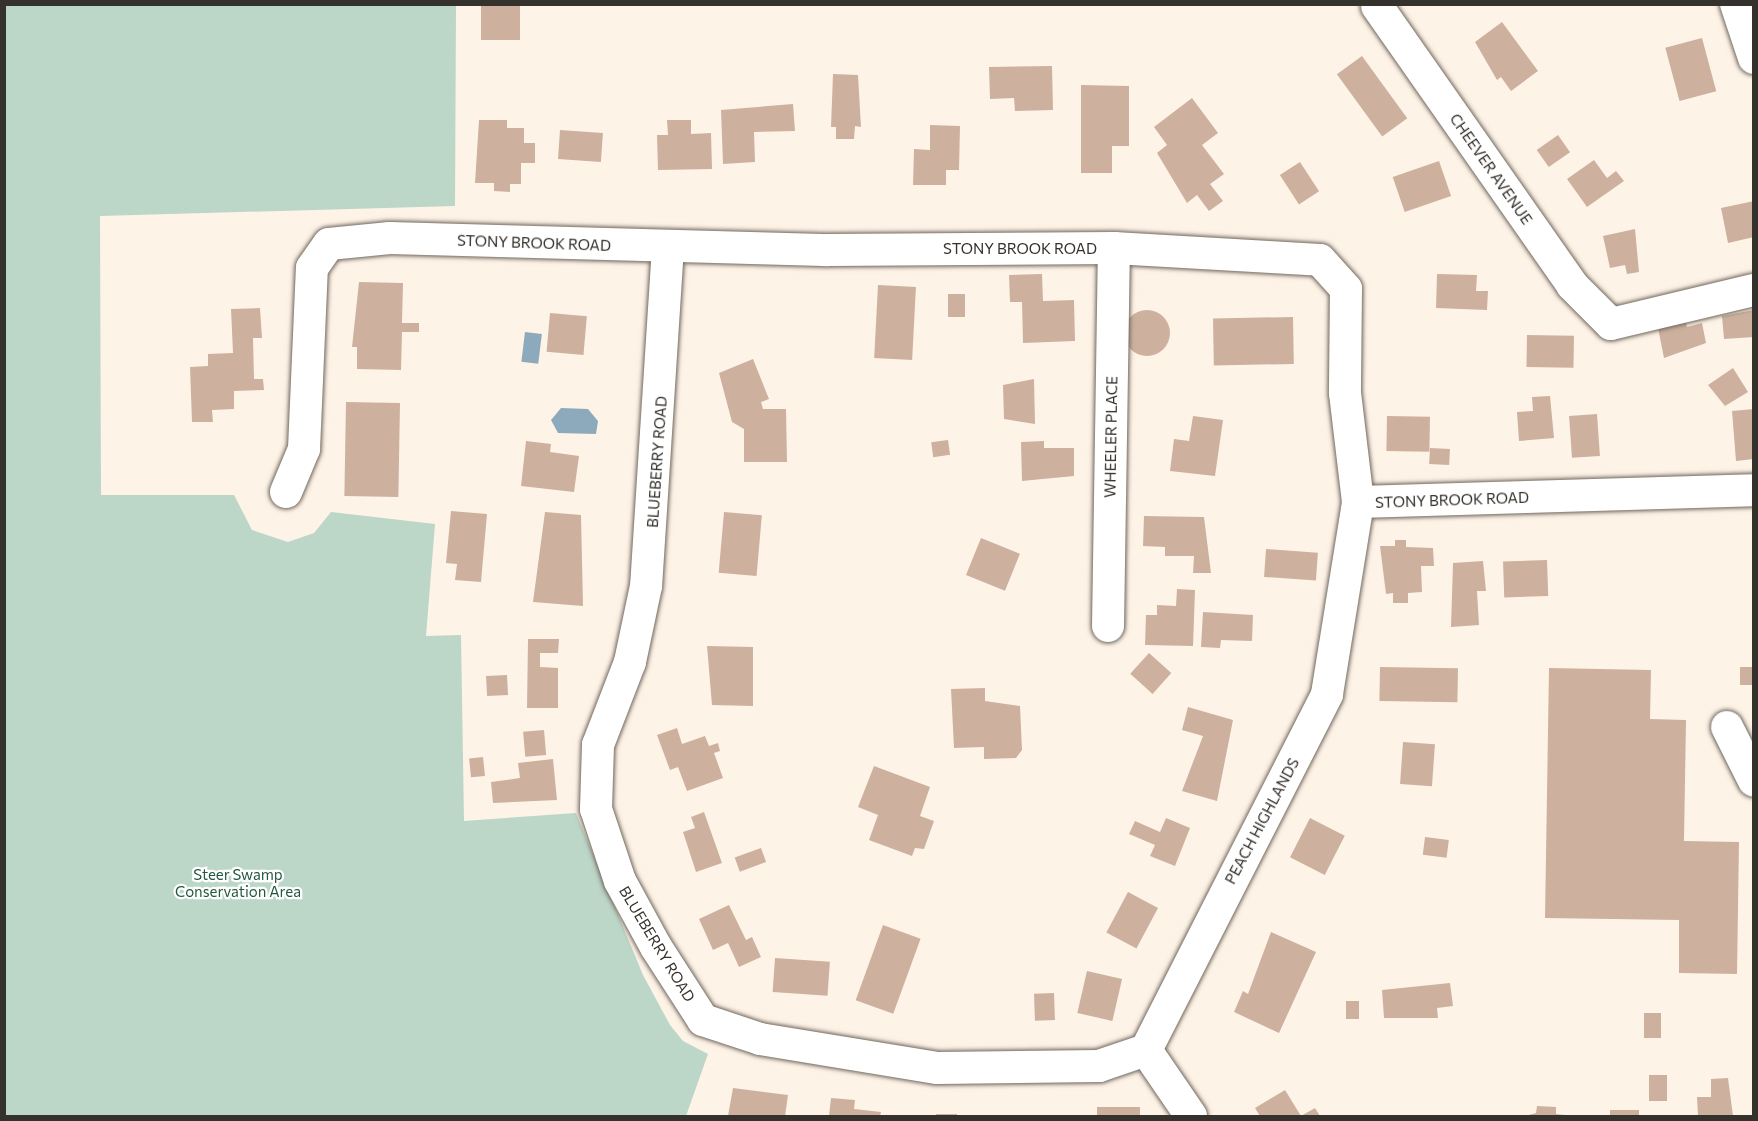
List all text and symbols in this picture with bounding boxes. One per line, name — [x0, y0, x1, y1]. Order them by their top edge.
street label: CHEEVER AVENUE — [1446, 110, 1536, 228]
street label: STONY BROOK ROAD — [457, 231, 611, 255]
street label: STONY BROOK ROAD — [943, 240, 1097, 258]
street label: WHEELER PLACE — [1101, 376, 1121, 498]
street label: BLUEBERRY ROAD — [643, 396, 671, 528]
street label: STONY BROOK ROAD — [1375, 488, 1529, 512]
street label: PEACH HIGHLANDS — [1221, 755, 1303, 887]
park label: Steer Swamp Conservation Area — [175, 865, 301, 900]
street label: BLUEBERRY ROAD — [615, 883, 699, 1005]

